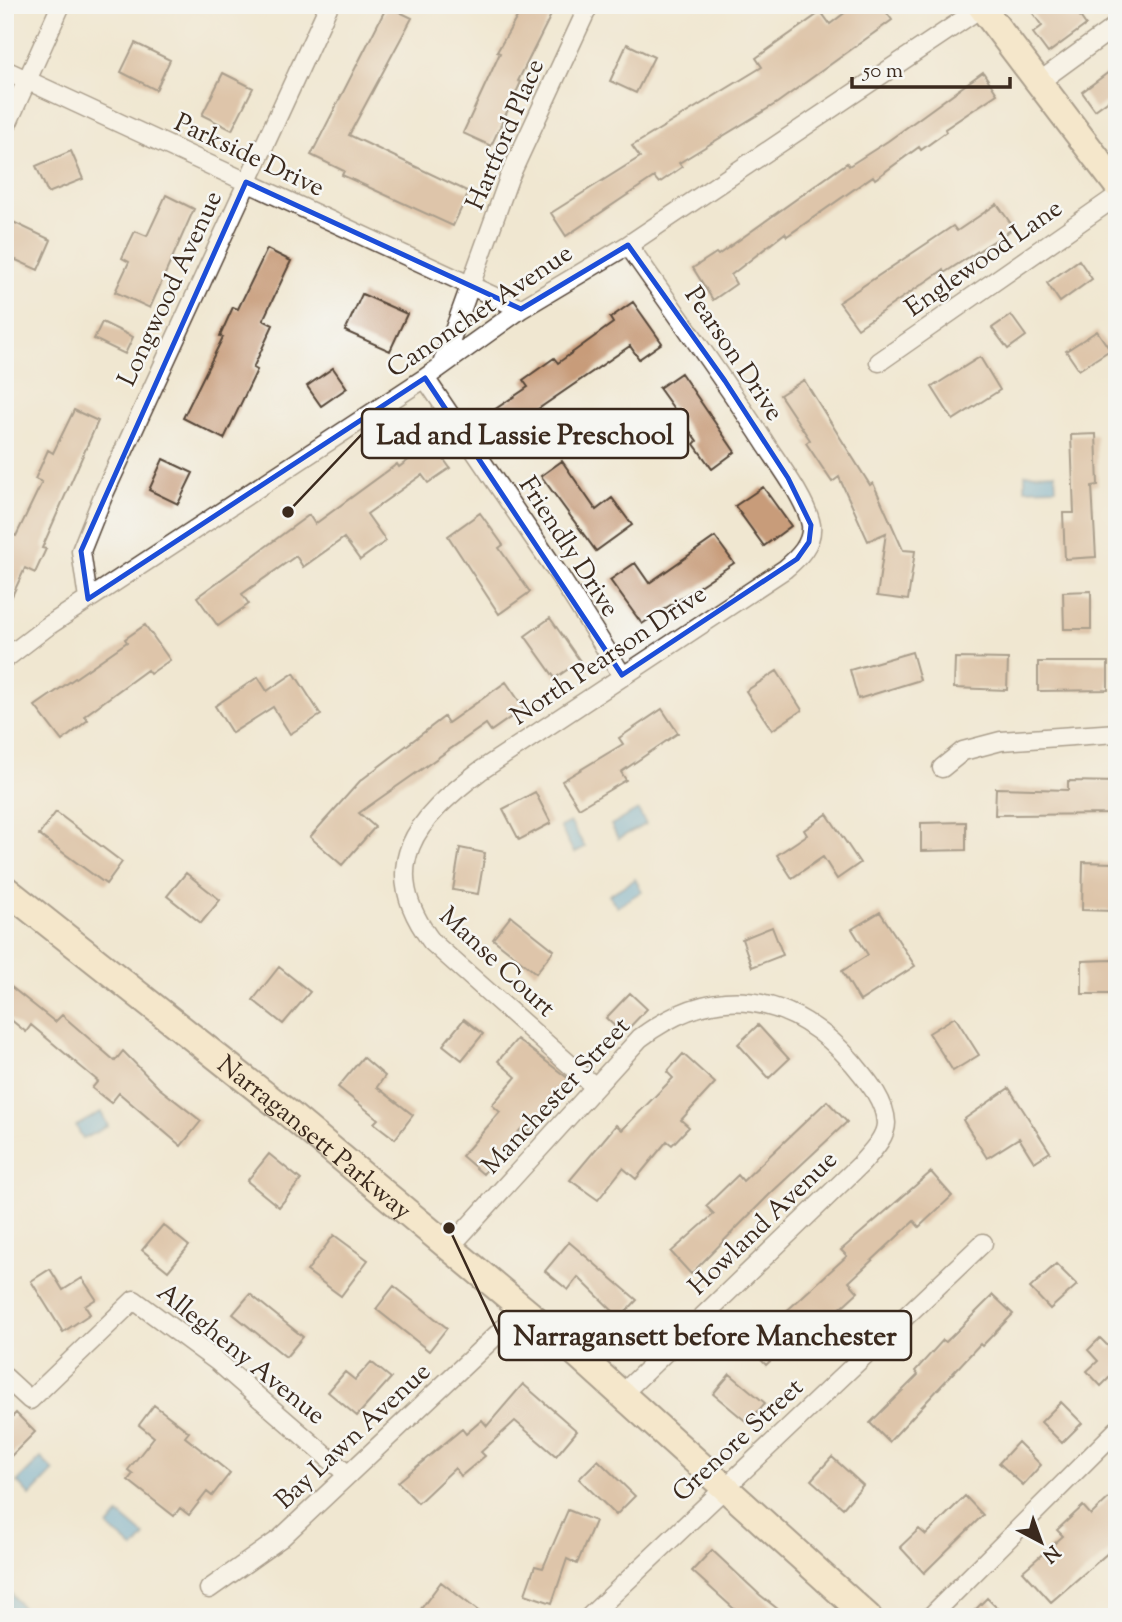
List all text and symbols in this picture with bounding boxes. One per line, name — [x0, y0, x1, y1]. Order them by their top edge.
scale bar — [852, 46, 1010, 90]
street label: Hartford Place — [458, 54, 555, 216]
text: 50 m — [862, 57, 903, 87]
street label: Parkside Drive — [168, 105, 330, 207]
street label: Longwood Avenue — [110, 185, 233, 393]
street label: Englewood Lane — [898, 191, 1071, 327]
street label: Canonchet Avenue — [380, 236, 581, 388]
street label: Pearson Drive — [674, 280, 792, 429]
callout: Lad and Lassie Preschool — [362, 409, 688, 458]
text: Lad and Lassie Preschool — [376, 417, 674, 457]
street label: Friendly Drive — [509, 470, 627, 625]
street label: North Pearson Drive — [504, 577, 715, 735]
street label: Manse Court — [430, 899, 563, 1027]
street label: Manchester Street — [474, 1010, 640, 1184]
street label: Narragansett Parkway — [208, 1048, 419, 1230]
street label: Howland Avenue — [681, 1143, 847, 1305]
street label: Allegheny Avenue — [148, 1275, 333, 1435]
callout: Narragansett before Manchester — [499, 1311, 911, 1360]
text: Narragansett before Manchester — [513, 1318, 897, 1358]
street label: Bay Lawn Avenue — [268, 1355, 440, 1519]
street label: Grenore Street — [665, 1370, 812, 1511]
north arrow — [1006, 1506, 1076, 1576]
text: N — [1036, 1538, 1065, 1568]

